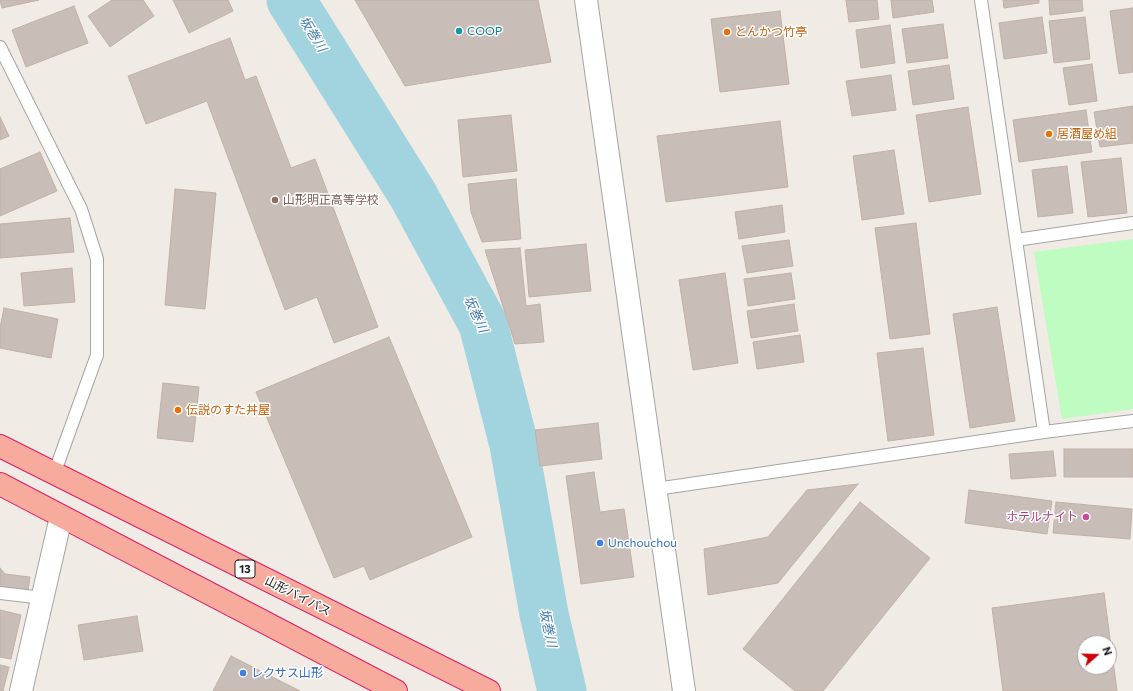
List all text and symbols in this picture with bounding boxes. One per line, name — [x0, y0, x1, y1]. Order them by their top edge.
water label: 坂巻川 — [296, 13, 330, 55]
place label: COOP — [467, 24, 502, 38]
place label: とんかつ竹亭 — [735, 25, 807, 39]
marker: COOP — [454, 26, 464, 36]
marker: とんかつ竹亭 — [722, 27, 732, 37]
place label: 居酒屋め組 — [1057, 127, 1117, 141]
marker: 居酒屋め組 — [1044, 129, 1054, 139]
place label: 山形明正高等学校 — [283, 193, 379, 207]
marker: 山形明正高等学校 — [270, 195, 280, 205]
water label: 坂巻川 — [461, 293, 491, 335]
place label: 伝説のすた丼屋 — [186, 403, 270, 417]
marker: 伝説のすた丼屋 — [173, 405, 183, 415]
place label: ホテルナイト — [1006, 510, 1078, 524]
marker: ホテルナイト — [1081, 512, 1091, 522]
place label: Unchouchou — [608, 536, 677, 550]
marker: Unchouchou — [595, 538, 605, 548]
road number: 13 — [235, 560, 255, 578]
street label: 山形バイパス — [263, 573, 333, 619]
water label: 坂巻川 — [536, 607, 560, 649]
north arrow — [1077, 635, 1117, 675]
text: N — [1100, 645, 1115, 657]
place label: レクサス山形 — [251, 666, 323, 680]
marker: レクサス山形 — [238, 668, 248, 678]

